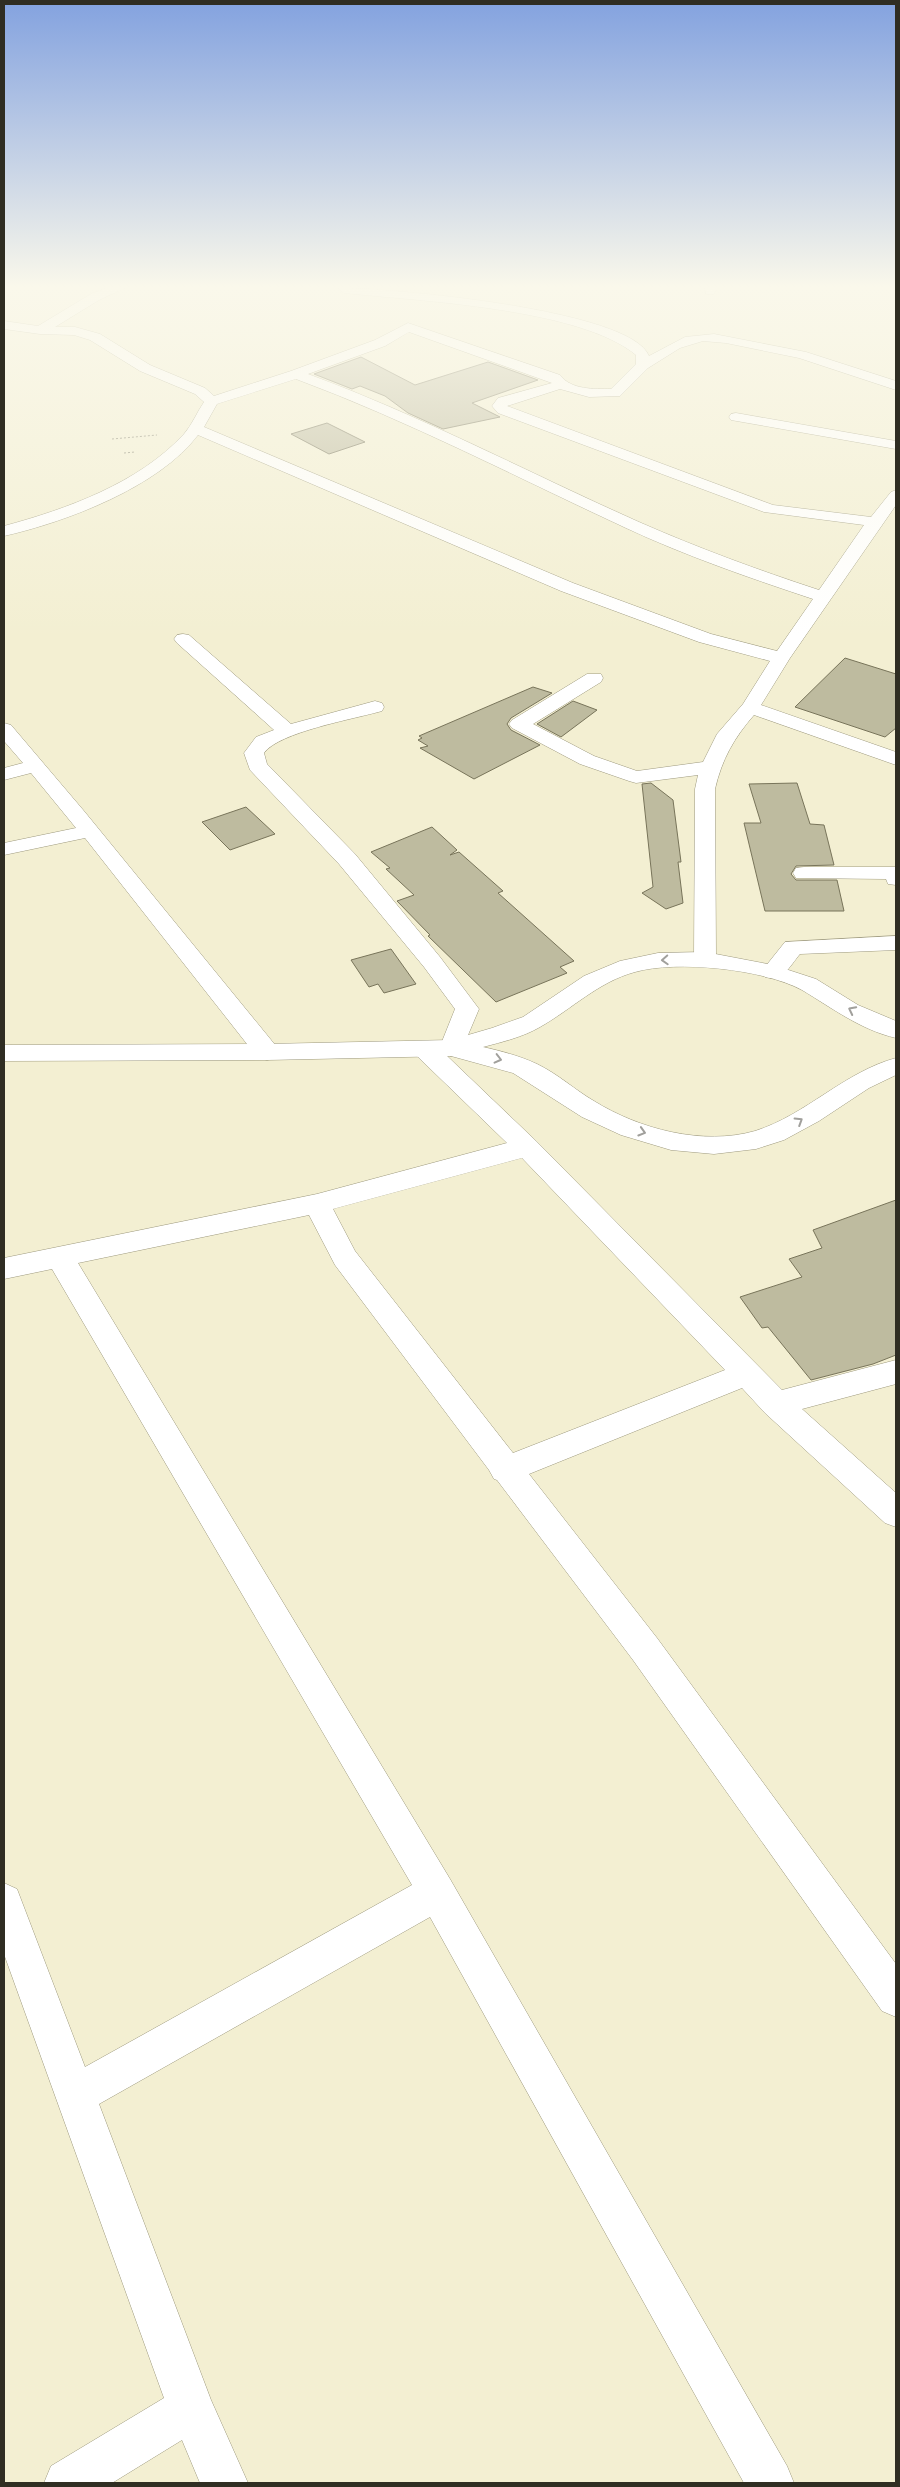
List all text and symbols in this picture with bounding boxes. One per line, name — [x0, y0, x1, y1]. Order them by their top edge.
one-way arrow — [661, 955, 668, 965]
one-way arrow — [848, 1006, 857, 1016]
one-way arrow — [494, 1053, 503, 1064]
one-way arrow — [794, 1118, 803, 1128]
one-way arrow — [638, 1127, 646, 1137]

